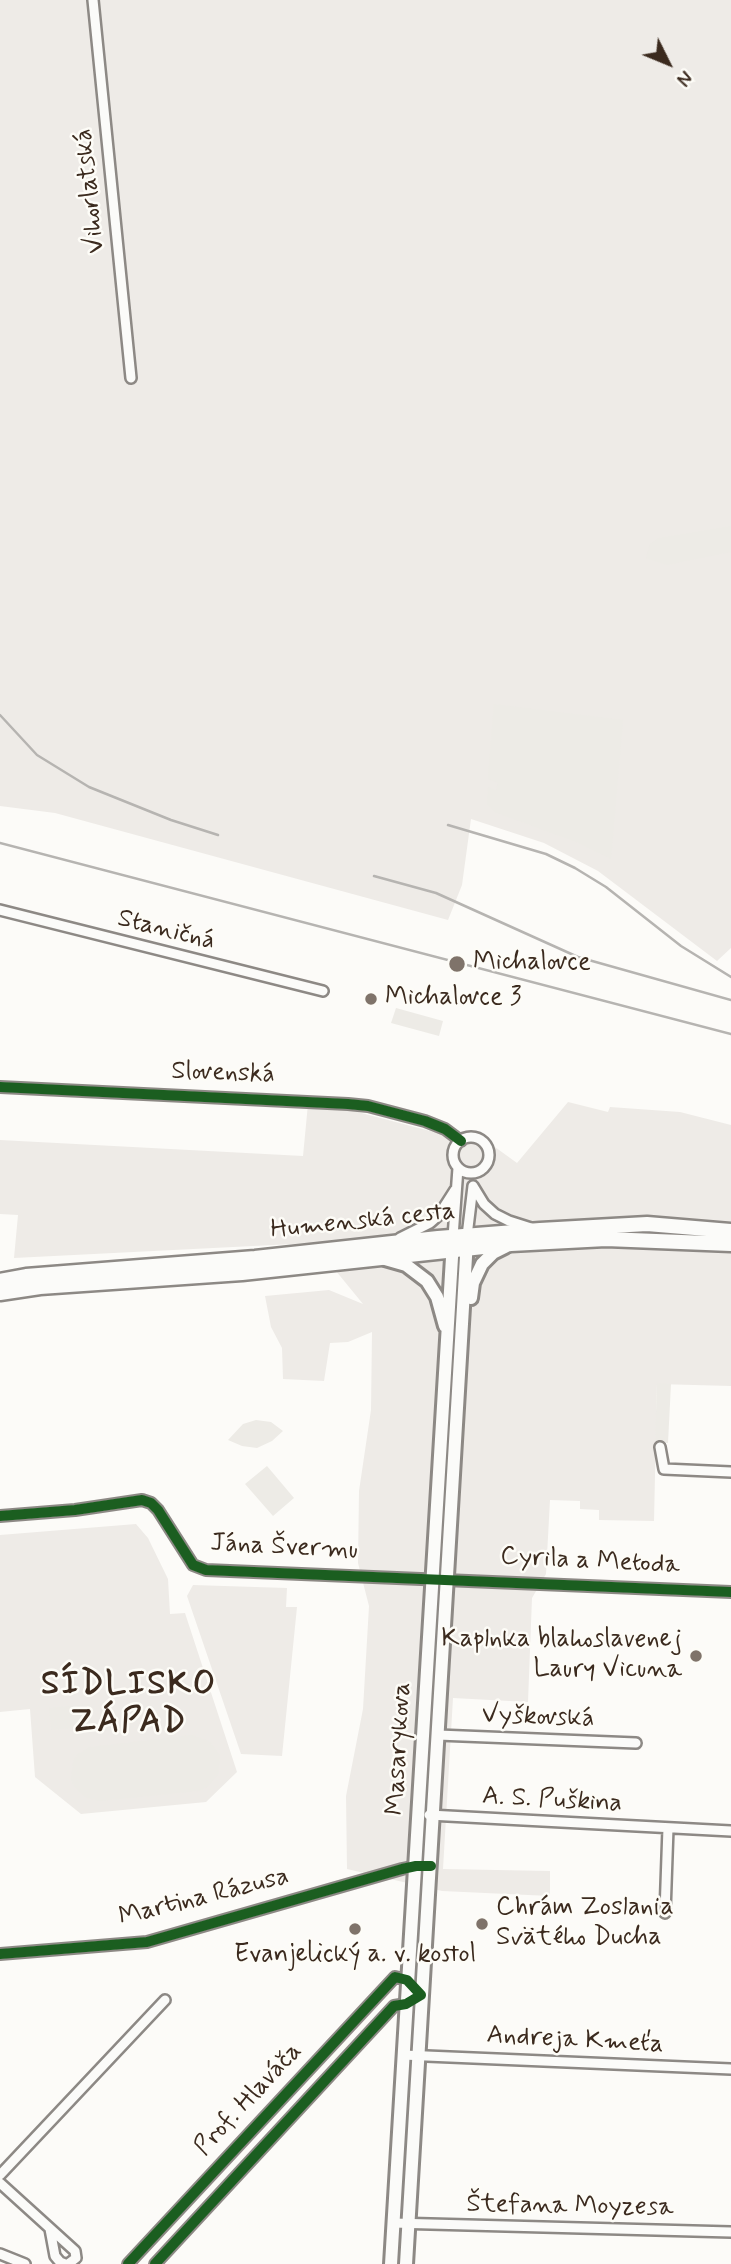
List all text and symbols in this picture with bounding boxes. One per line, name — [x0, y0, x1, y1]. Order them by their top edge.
north arrow — [633, 28, 703, 98]
text: N — [670, 65, 697, 91]
street label: Vihorlatská — [69, 127, 113, 255]
street label: Staničná — [114, 904, 218, 958]
place label: Michalovce — [473, 948, 591, 980]
marker: Michalovce — [447, 954, 467, 974]
place label: Michalovce 3 — [385, 983, 521, 1015]
marker: Michalovce 3 — [363, 991, 379, 1007]
street label: Slovenská — [171, 1057, 275, 1091]
street label: Humenská cesta — [269, 1197, 457, 1247]
street label: Jána Švermu — [209, 1529, 359, 1567]
street label: Cyrila a Metoda — [499, 1542, 681, 1582]
place label: Kaplnka blahoslavenej Laury Vicuna — [441, 1625, 682, 1686]
marker: Kaplnka blahoslavenej Laury Vicuna — [688, 1648, 704, 1664]
district label: SÍDLISKO ZÁPAD — [44, 1666, 214, 1744]
street label: Masarykova — [381, 1682, 419, 1816]
street label: Vyškovská — [481, 1700, 595, 1736]
street label: A. S. Puškina — [481, 1782, 623, 1820]
street label: Martina Rázusa — [116, 1862, 292, 1934]
place label: Chrám Zoslania Svätého Ducha — [496, 1893, 674, 1954]
marker: Chrám Zoslania Svätého Ducha — [474, 1916, 490, 1932]
marker: Evanjelický a. v. kostol — [347, 1921, 363, 1937]
place label: Evanjelický a. v. kostol — [234, 1940, 476, 1972]
street label: Andreja Kmeťa — [486, 2021, 664, 2061]
street label: Prof. Hlaváča — [189, 2037, 309, 2163]
street label: Štefana Moyzesa — [466, 2190, 674, 2224]

